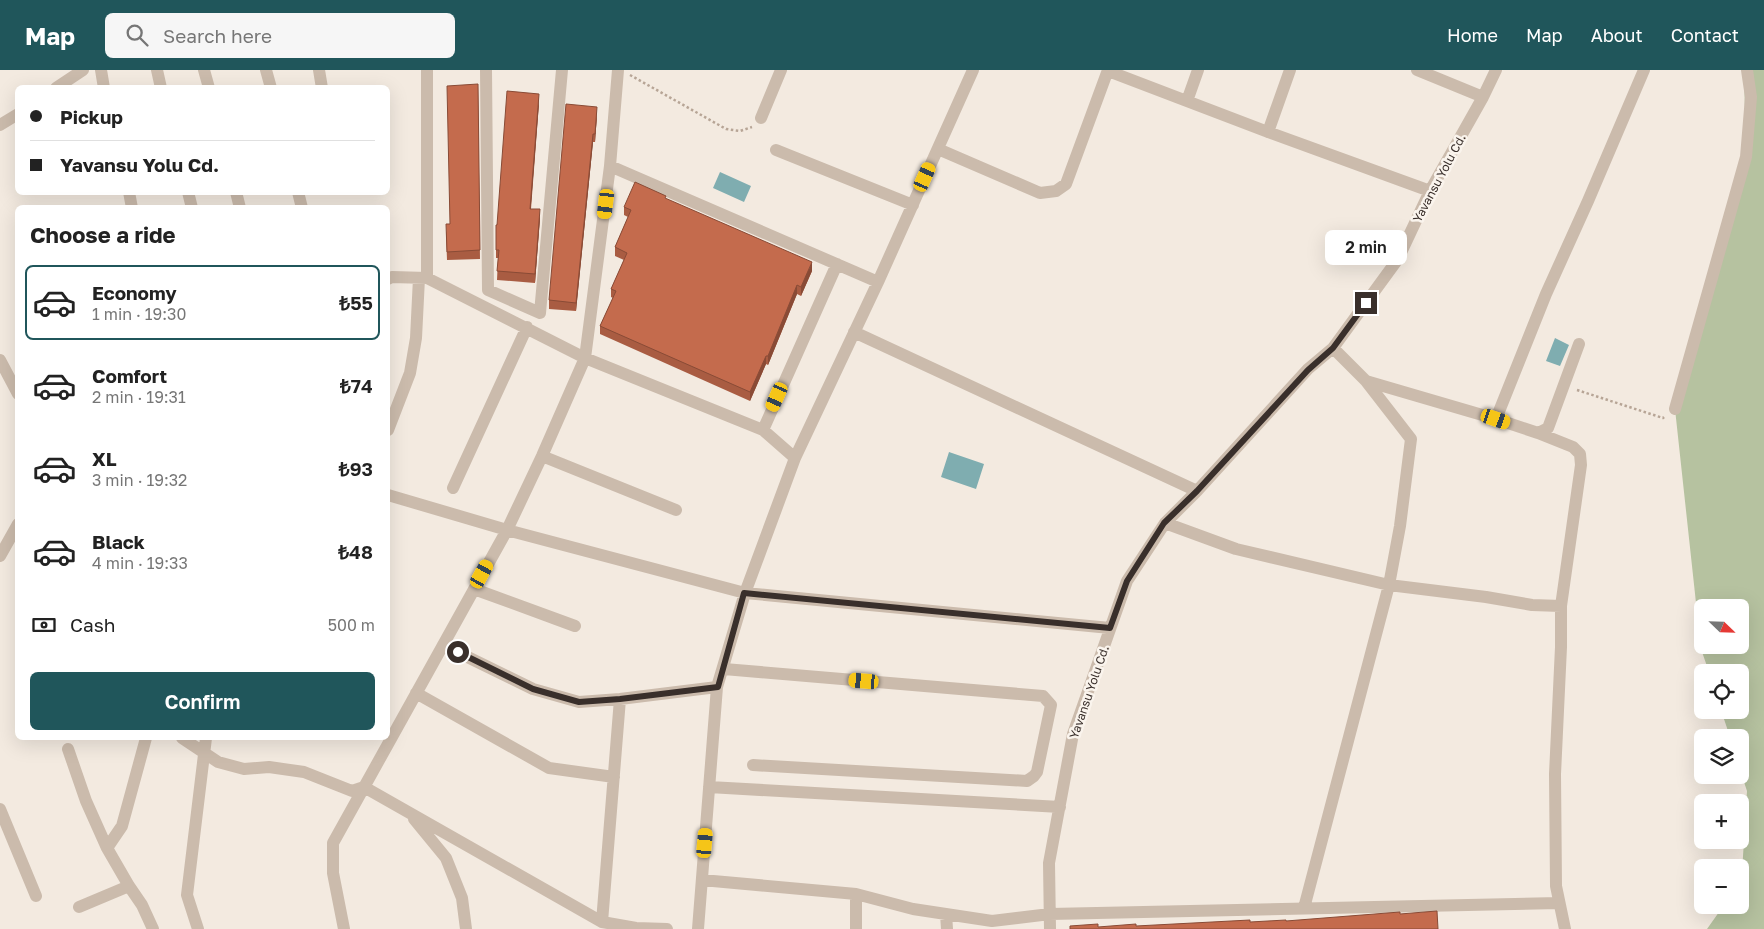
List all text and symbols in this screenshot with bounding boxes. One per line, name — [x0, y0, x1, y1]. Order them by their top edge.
search box — [105, 13, 455, 58]
text: Map — [25, 21, 75, 50]
icon: search — [123, 21, 151, 49]
text: Search here — [163, 24, 272, 47]
text: Home — [1447, 24, 1498, 46]
text: Map — [1526, 24, 1563, 46]
text: About — [1591, 24, 1643, 46]
text: Contact — [1671, 24, 1739, 46]
text: Pickup — [60, 105, 123, 128]
street label: Yavansu Yolu Cd. — [1409, 131, 1469, 225]
text: Yavansu Yolu Cd. — [60, 153, 219, 176]
car — [912, 160, 937, 194]
car — [596, 188, 615, 220]
text: Choose a ride — [30, 221, 176, 248]
callout: 2 min — [1325, 230, 1407, 266]
text: 2 min — [1345, 237, 1387, 257]
icon: car — [32, 280, 77, 325]
text: Economy — [92, 281, 177, 304]
text: ₺55 — [339, 291, 373, 314]
route end — [1355, 292, 1377, 314]
text: 1 min · 19:30 — [92, 304, 186, 324]
icon: car — [32, 363, 77, 408]
text: Comfort — [92, 364, 167, 387]
text: ₺74 — [340, 374, 373, 397]
car — [764, 380, 789, 414]
text: 2 min · 19:31 — [92, 387, 186, 407]
car — [1479, 407, 1512, 431]
icon: car — [32, 446, 77, 491]
text: XL — [92, 447, 117, 470]
text: ₺93 — [339, 457, 373, 480]
text: 3 min · 19:32 — [92, 470, 187, 490]
icon: car — [32, 529, 77, 574]
text: Black — [92, 530, 145, 553]
text: ₺48 — [338, 540, 373, 563]
text: 4 min · 19:33 — [92, 553, 188, 573]
car — [468, 557, 495, 591]
north arrow — [1694, 599, 1749, 654]
map controls — [1694, 599, 1749, 914]
icon: cash — [30, 611, 58, 639]
text: Cash — [70, 613, 115, 636]
text: 500 m — [328, 615, 375, 635]
route start — [447, 641, 469, 663]
street label: Yavansu Yolu Cd. — [1066, 643, 1112, 741]
button: locate — [1694, 664, 1749, 719]
button: Confirm — [30, 672, 375, 730]
car — [848, 672, 879, 690]
button: layers — [1694, 729, 1749, 784]
button: + — [1694, 794, 1749, 849]
car — [696, 827, 713, 859]
button: − — [1694, 859, 1749, 914]

